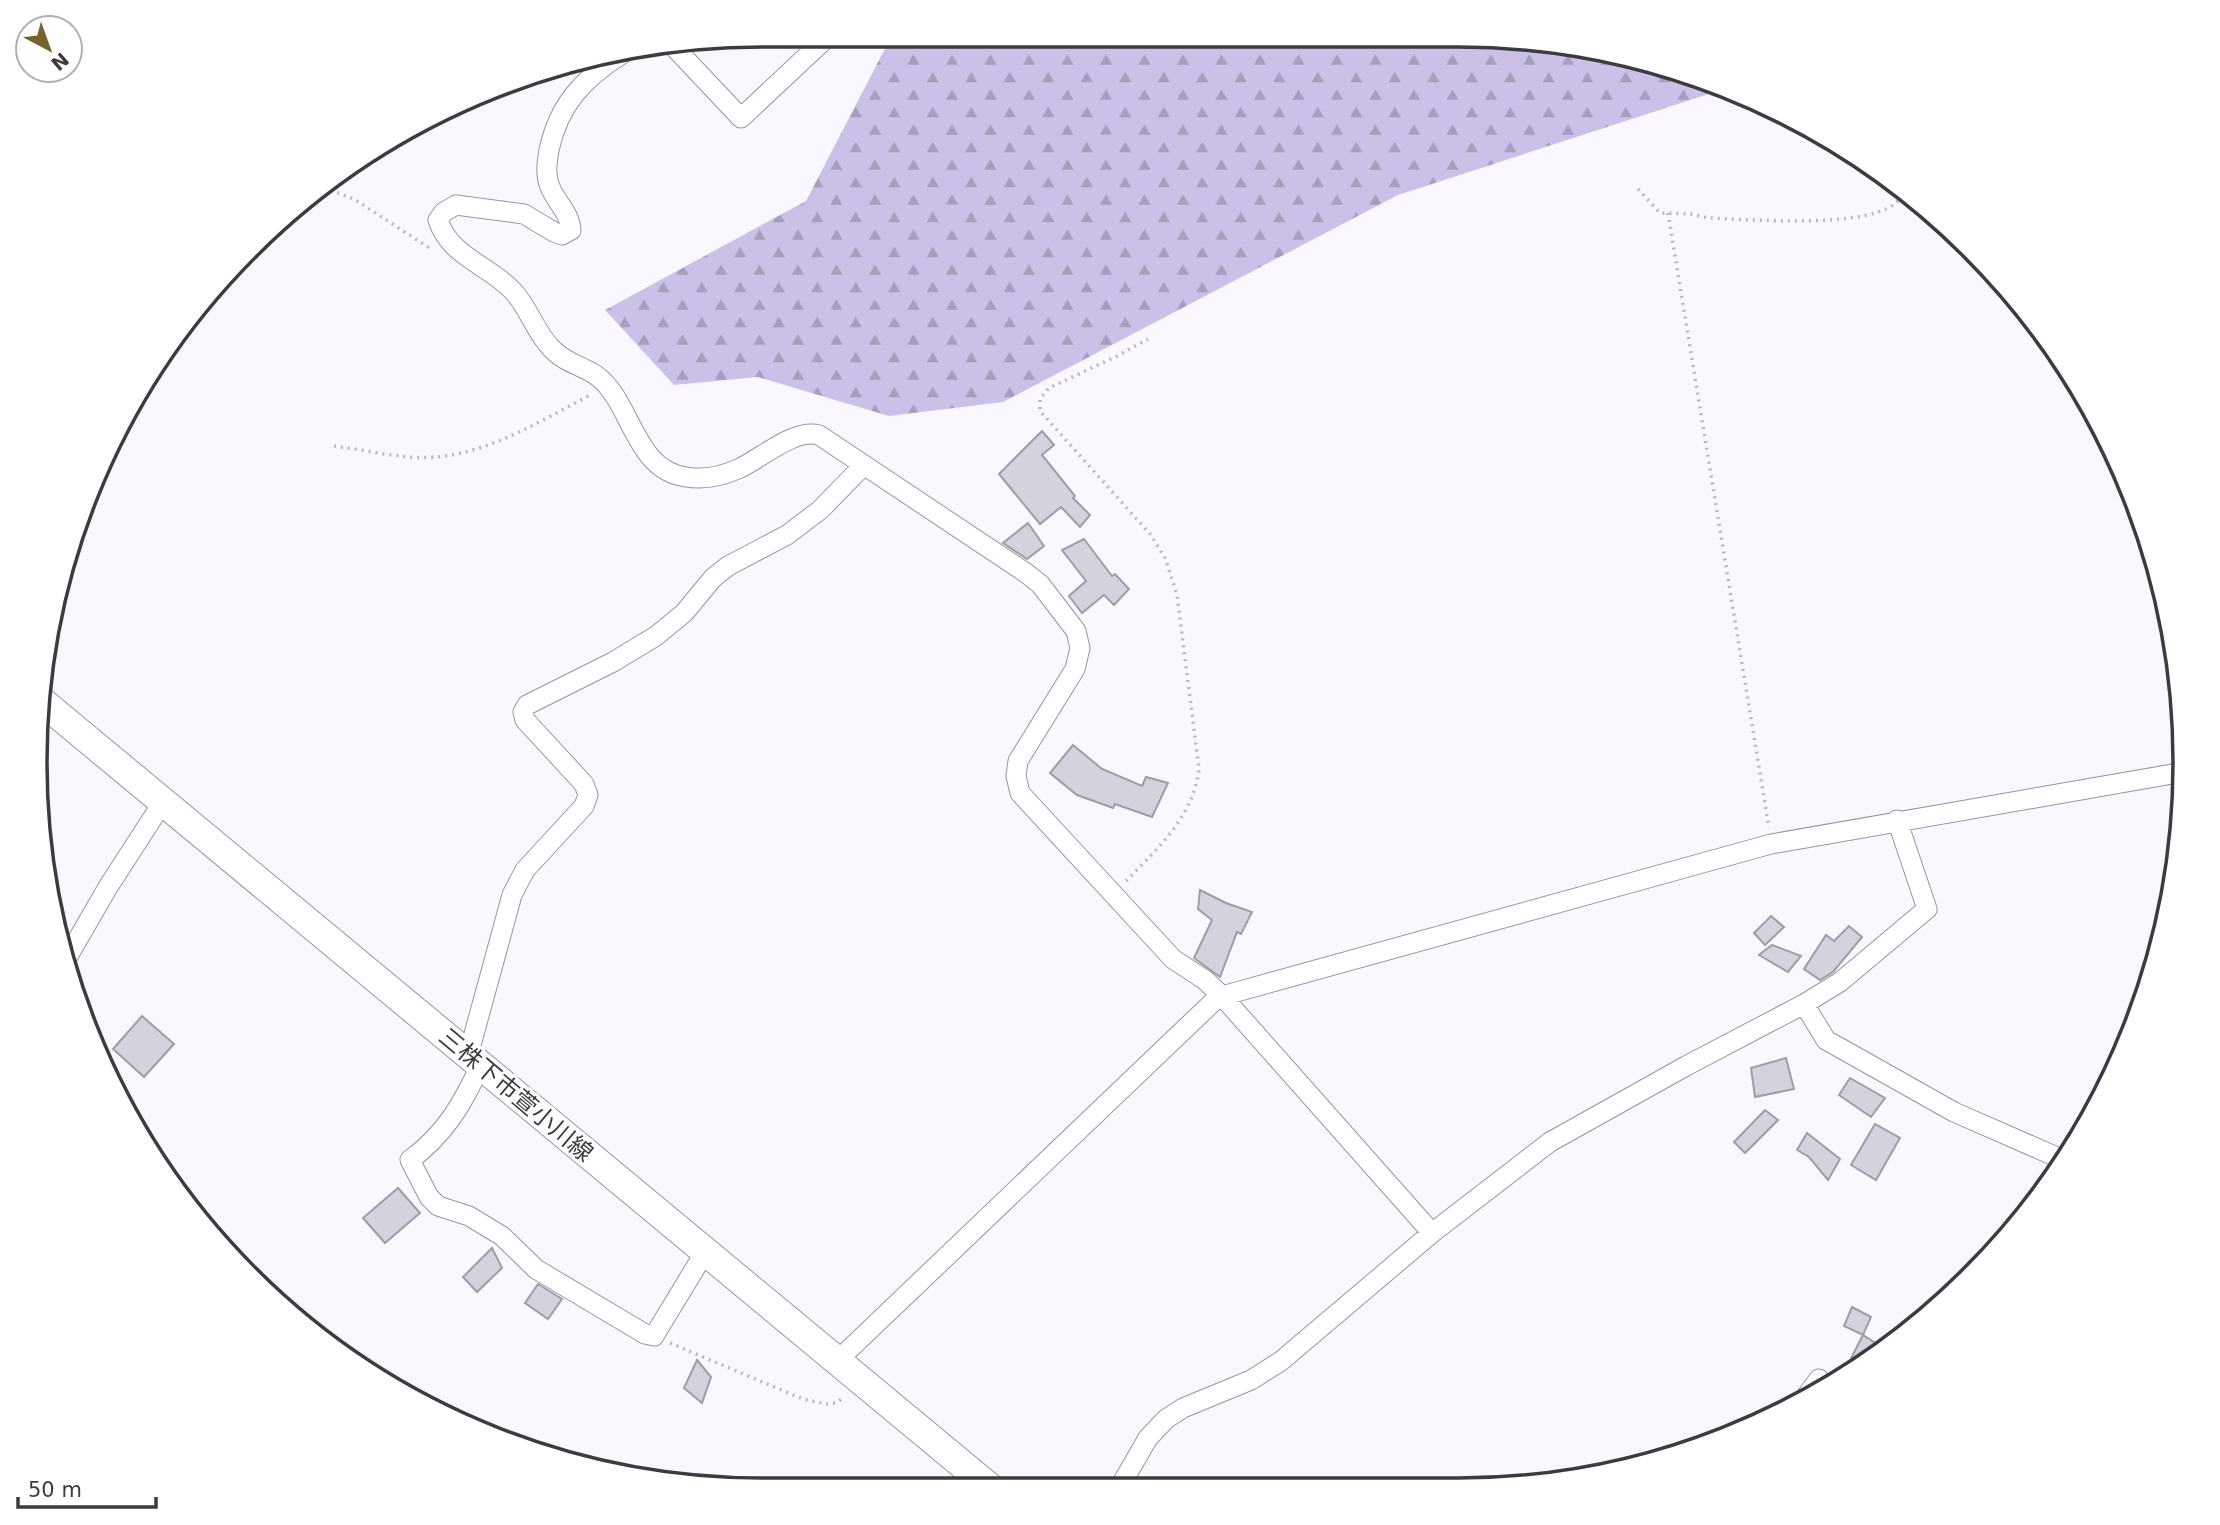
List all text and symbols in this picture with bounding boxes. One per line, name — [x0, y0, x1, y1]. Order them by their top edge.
north arrow — [14, 14, 84, 84]
text: N — [47, 48, 73, 75]
street label: 三株下市萱小川線 — [433, 1023, 599, 1167]
scale bar — [18, 1466, 156, 1510]
text: 50 m — [28, 1478, 82, 1502]

